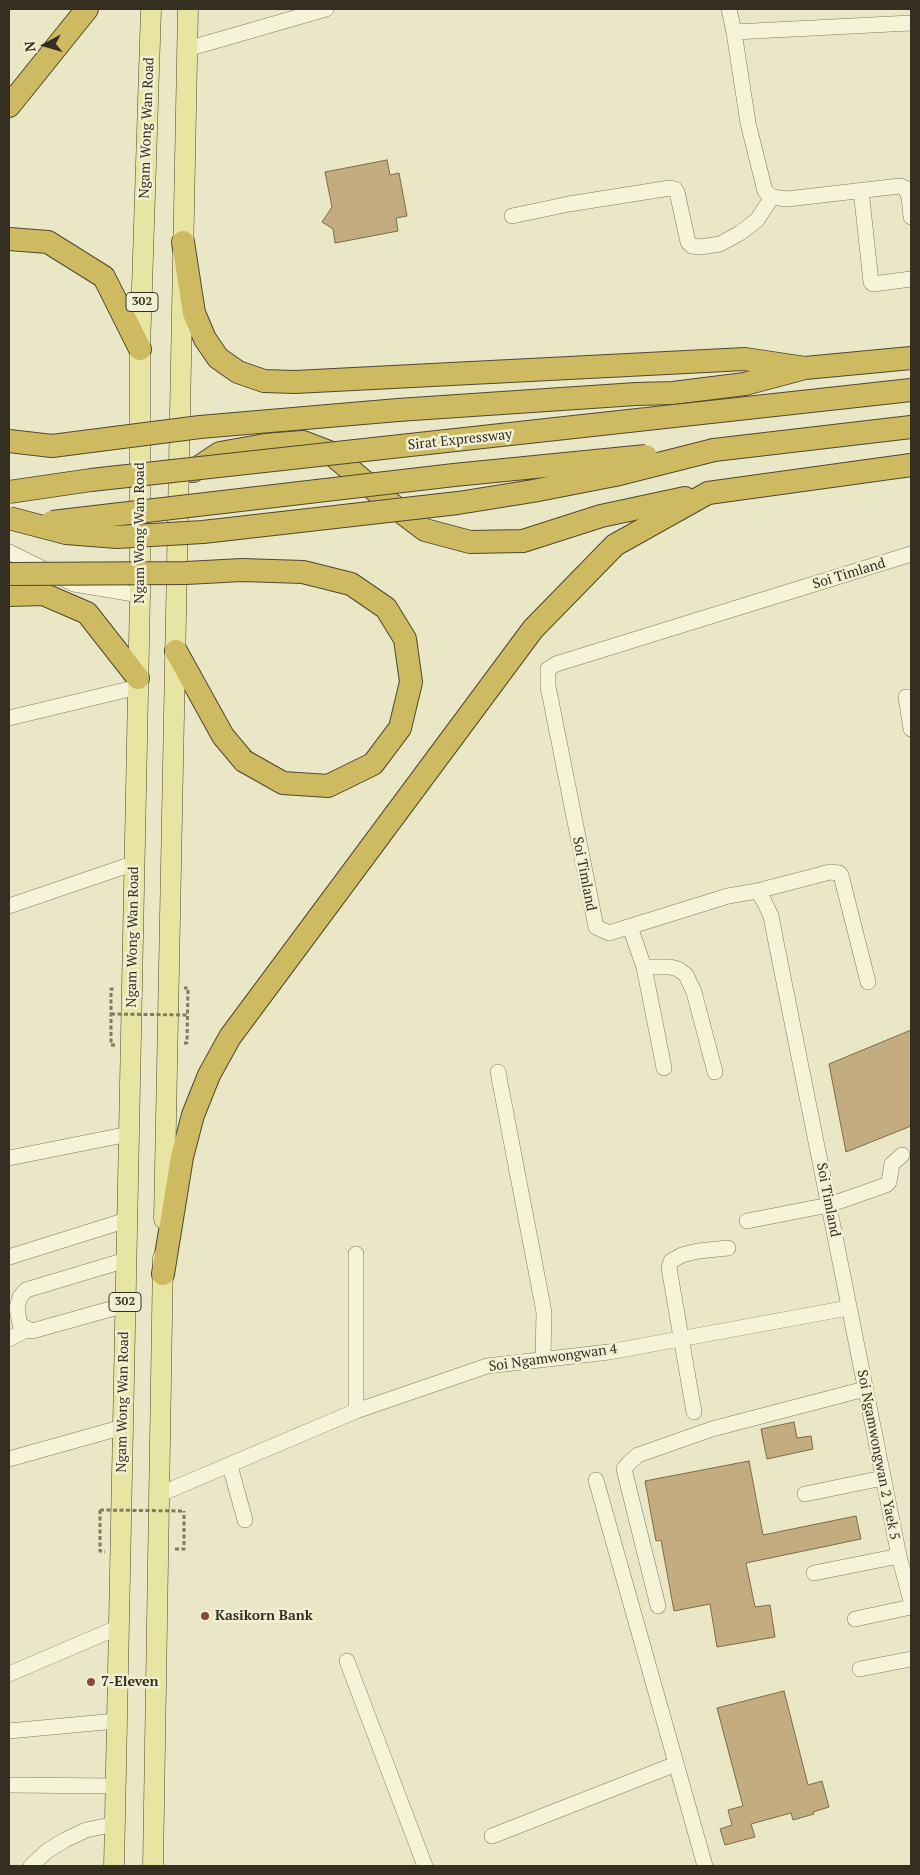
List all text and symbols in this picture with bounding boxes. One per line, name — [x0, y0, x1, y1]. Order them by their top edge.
north arrow — [20, 20, 70, 70]
text: N — [20, 40, 40, 53]
street label: Ngam Wong Wan Road — [136, 57, 158, 199]
road number: 302 — [126, 292, 158, 312]
street label: Sirat Expressway — [407, 426, 513, 454]
street label: Ngam Wong Wan Road — [132, 462, 148, 604]
street label: Soi Timland — [811, 555, 887, 593]
street label: Soi Timland — [569, 835, 599, 913]
street label: Ngam Wong Wan Road — [123, 866, 143, 1008]
street label: Soi Timland — [813, 1161, 843, 1239]
road number: 302 — [109, 1292, 141, 1311]
street label: Ngam Wong Wan Road — [113, 1331, 133, 1473]
street label: Soi Ngamwongwan 4 — [488, 1341, 618, 1375]
street label: Soi Ngamwongwan 2 Yaek 5 — [853, 1368, 903, 1542]
place label: Kasikorn Bank — [215, 1608, 313, 1624]
marker: Kasikorn Bank — [199, 1610, 211, 1622]
place label: 7-Eleven — [101, 1674, 159, 1690]
marker: 7-Eleven — [85, 1676, 97, 1688]

